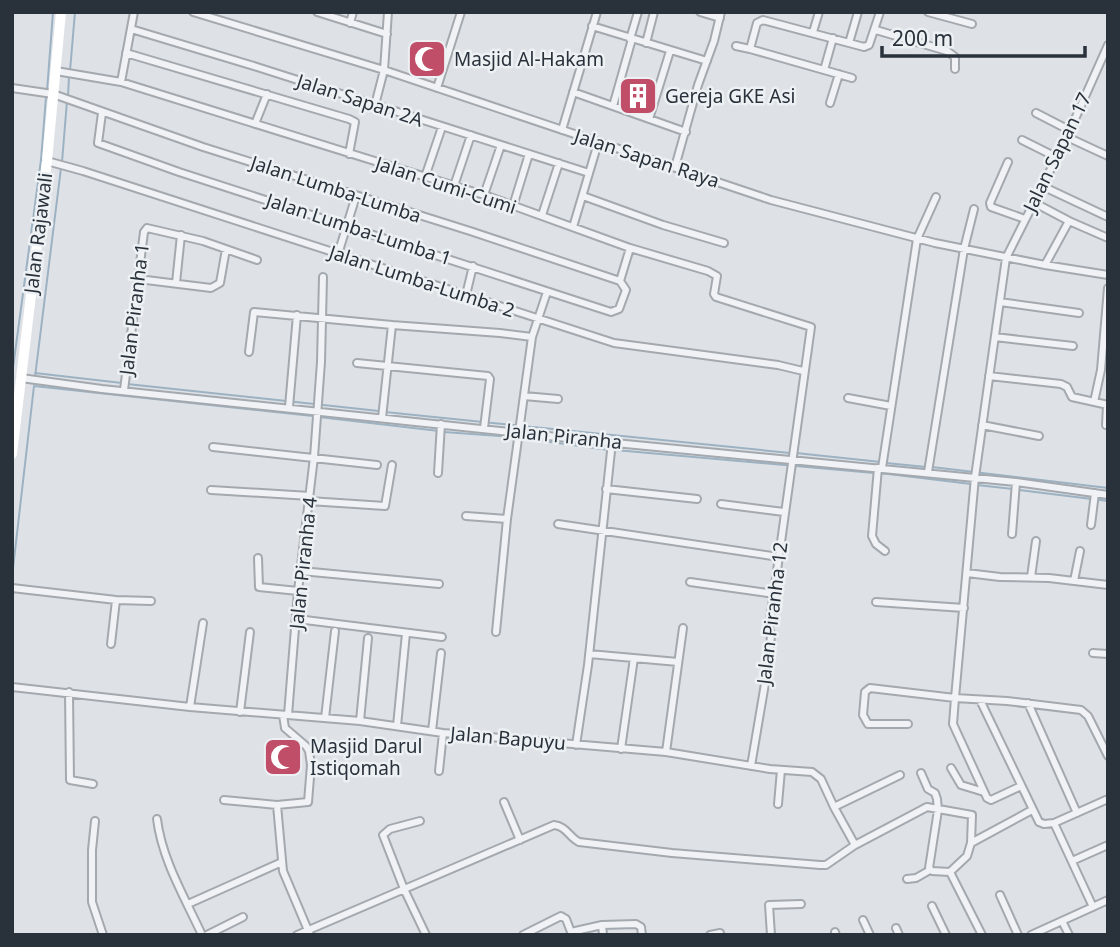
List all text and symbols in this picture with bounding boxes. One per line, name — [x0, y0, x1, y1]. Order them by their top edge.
scale bar — [882, 14, 1085, 58]
text: 200 m — [892, 24, 953, 52]
mosque icon: Masjid Al-Hakam — [406, 38, 448, 80]
place label: Masjid Al-Hakam — [454, 46, 604, 72]
street label: Jalan Sapan 2A — [292, 67, 427, 133]
building icon: Gereja GKE Asi — [617, 75, 659, 117]
place label: Gereja GKE Asi — [665, 83, 795, 109]
street label: Jalan Sapan 17 — [1016, 88, 1097, 218]
street label: Jalan Sapan Raya — [569, 122, 723, 194]
street label: Jalan Lumba-Lumba — [246, 149, 425, 229]
street label: Jalan Cumi-Cumi — [370, 149, 520, 220]
street label: Jalan Rajawali — [17, 171, 58, 297]
street label: Jalan Lumba-Lumba 1 — [261, 186, 455, 271]
street label: Jalan Lumba-Lumba 2 — [324, 238, 518, 323]
street label: Jalan Piranha 1 — [113, 242, 155, 378]
street label: Jalan Piranha — [503, 417, 623, 455]
street label: Jalan Piranha 4 — [283, 496, 323, 632]
street label: Jalan Piranha 12 — [750, 540, 794, 688]
street label: Jalan Bapuyu — [447, 720, 567, 756]
place label: Masjid Darul Istiqomah — [310, 733, 422, 781]
mosque icon: Masjid Darul Istiqomah — [262, 736, 304, 778]

